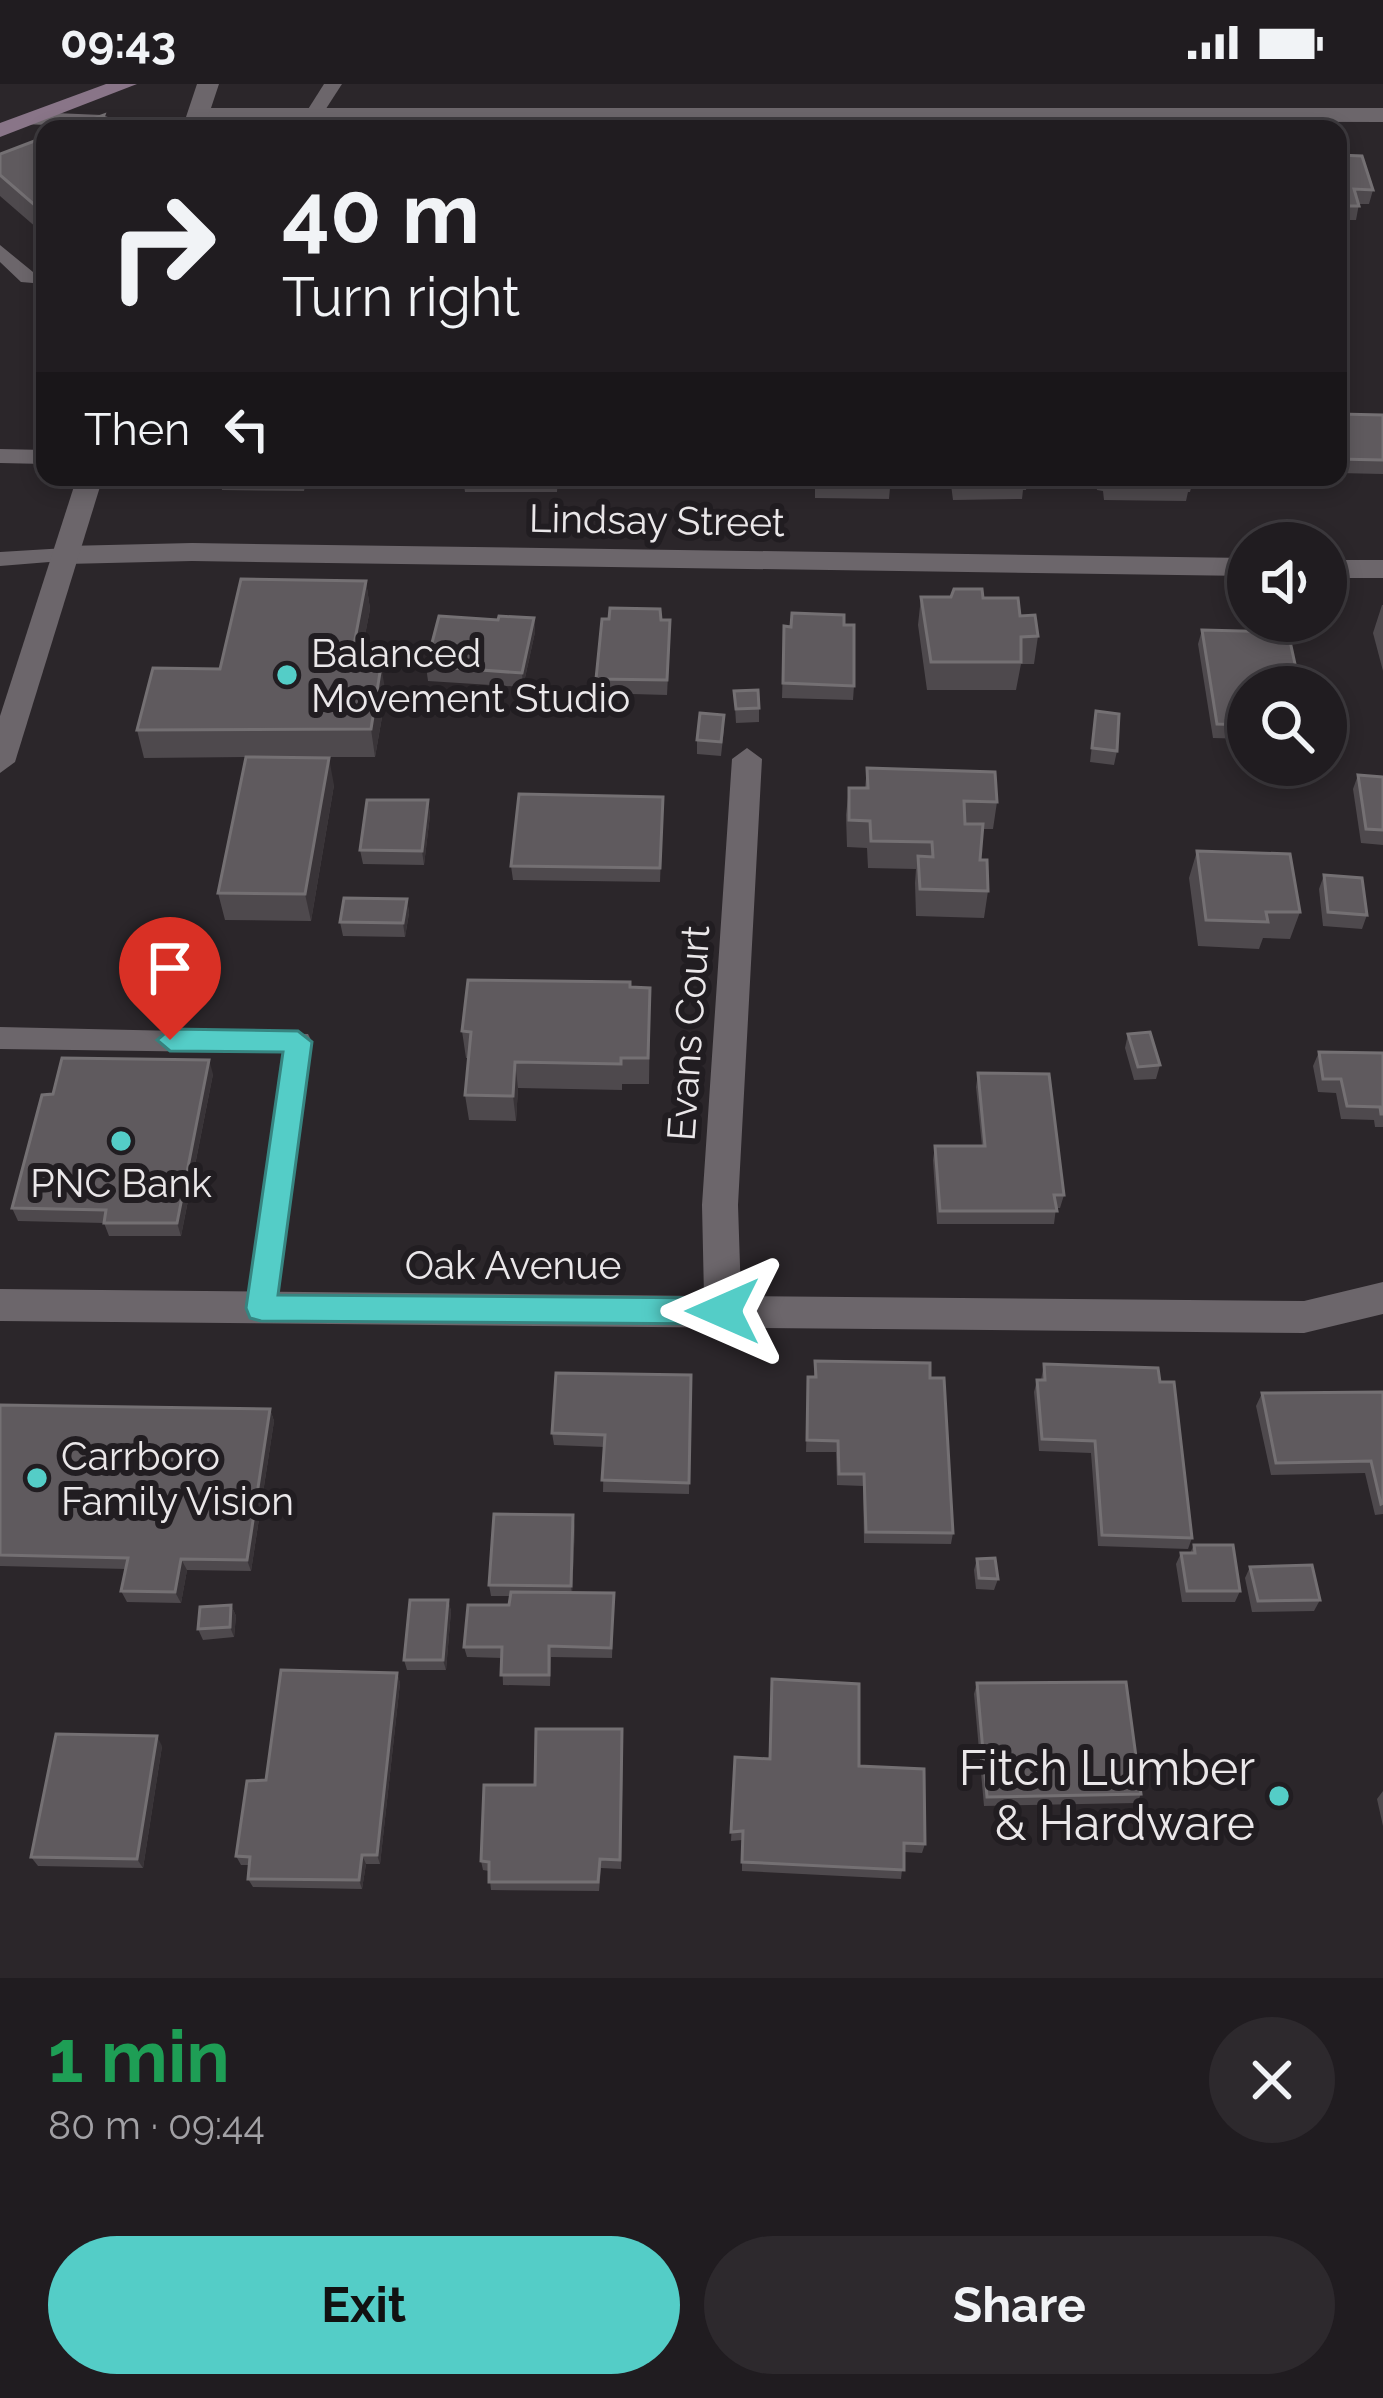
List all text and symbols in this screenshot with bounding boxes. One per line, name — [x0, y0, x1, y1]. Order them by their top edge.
text: 09:43 — [60, 16, 176, 69]
text: 40 m — [282, 164, 480, 263]
icon: right — [84, 168, 240, 324]
text: Turn right — [282, 265, 520, 329]
icon: left — [214, 396, 280, 462]
text: Then — [84, 403, 190, 456]
street label: Lindsay Street — [529, 495, 785, 545]
map controls — [1227, 522, 1347, 786]
button: sound — [1227, 522, 1347, 642]
place label: Balanced Movement Studio — [311, 630, 630, 721]
marker: Balanced Movement Studio — [274, 662, 300, 688]
button: search — [1227, 666, 1347, 786]
pin — [119, 917, 221, 1040]
street label: Evans Court — [658, 924, 718, 1142]
icon: arrive — [137, 935, 203, 1001]
marker: PNC Bank — [108, 1128, 134, 1154]
place label: PNC Bank — [30, 1160, 212, 1206]
street label: Oak Avenue — [405, 1242, 621, 1288]
position arrow — [660, 1248, 786, 1374]
place label: Carrboro Family Vision — [61, 1433, 294, 1524]
marker: Carrboro Family Vision — [24, 1465, 50, 1491]
place label: Fitch Lumber & Hardware — [959, 1740, 1255, 1851]
marker: Fitch Lumber & Hardware — [1266, 1783, 1292, 1809]
text: 1 min — [48, 2014, 230, 2099]
button: close — [1209, 2017, 1335, 2143]
text: 80 m · 09:44 — [48, 2102, 265, 2148]
button: Exit — [48, 2236, 680, 2374]
button: Share — [704, 2236, 1335, 2374]

